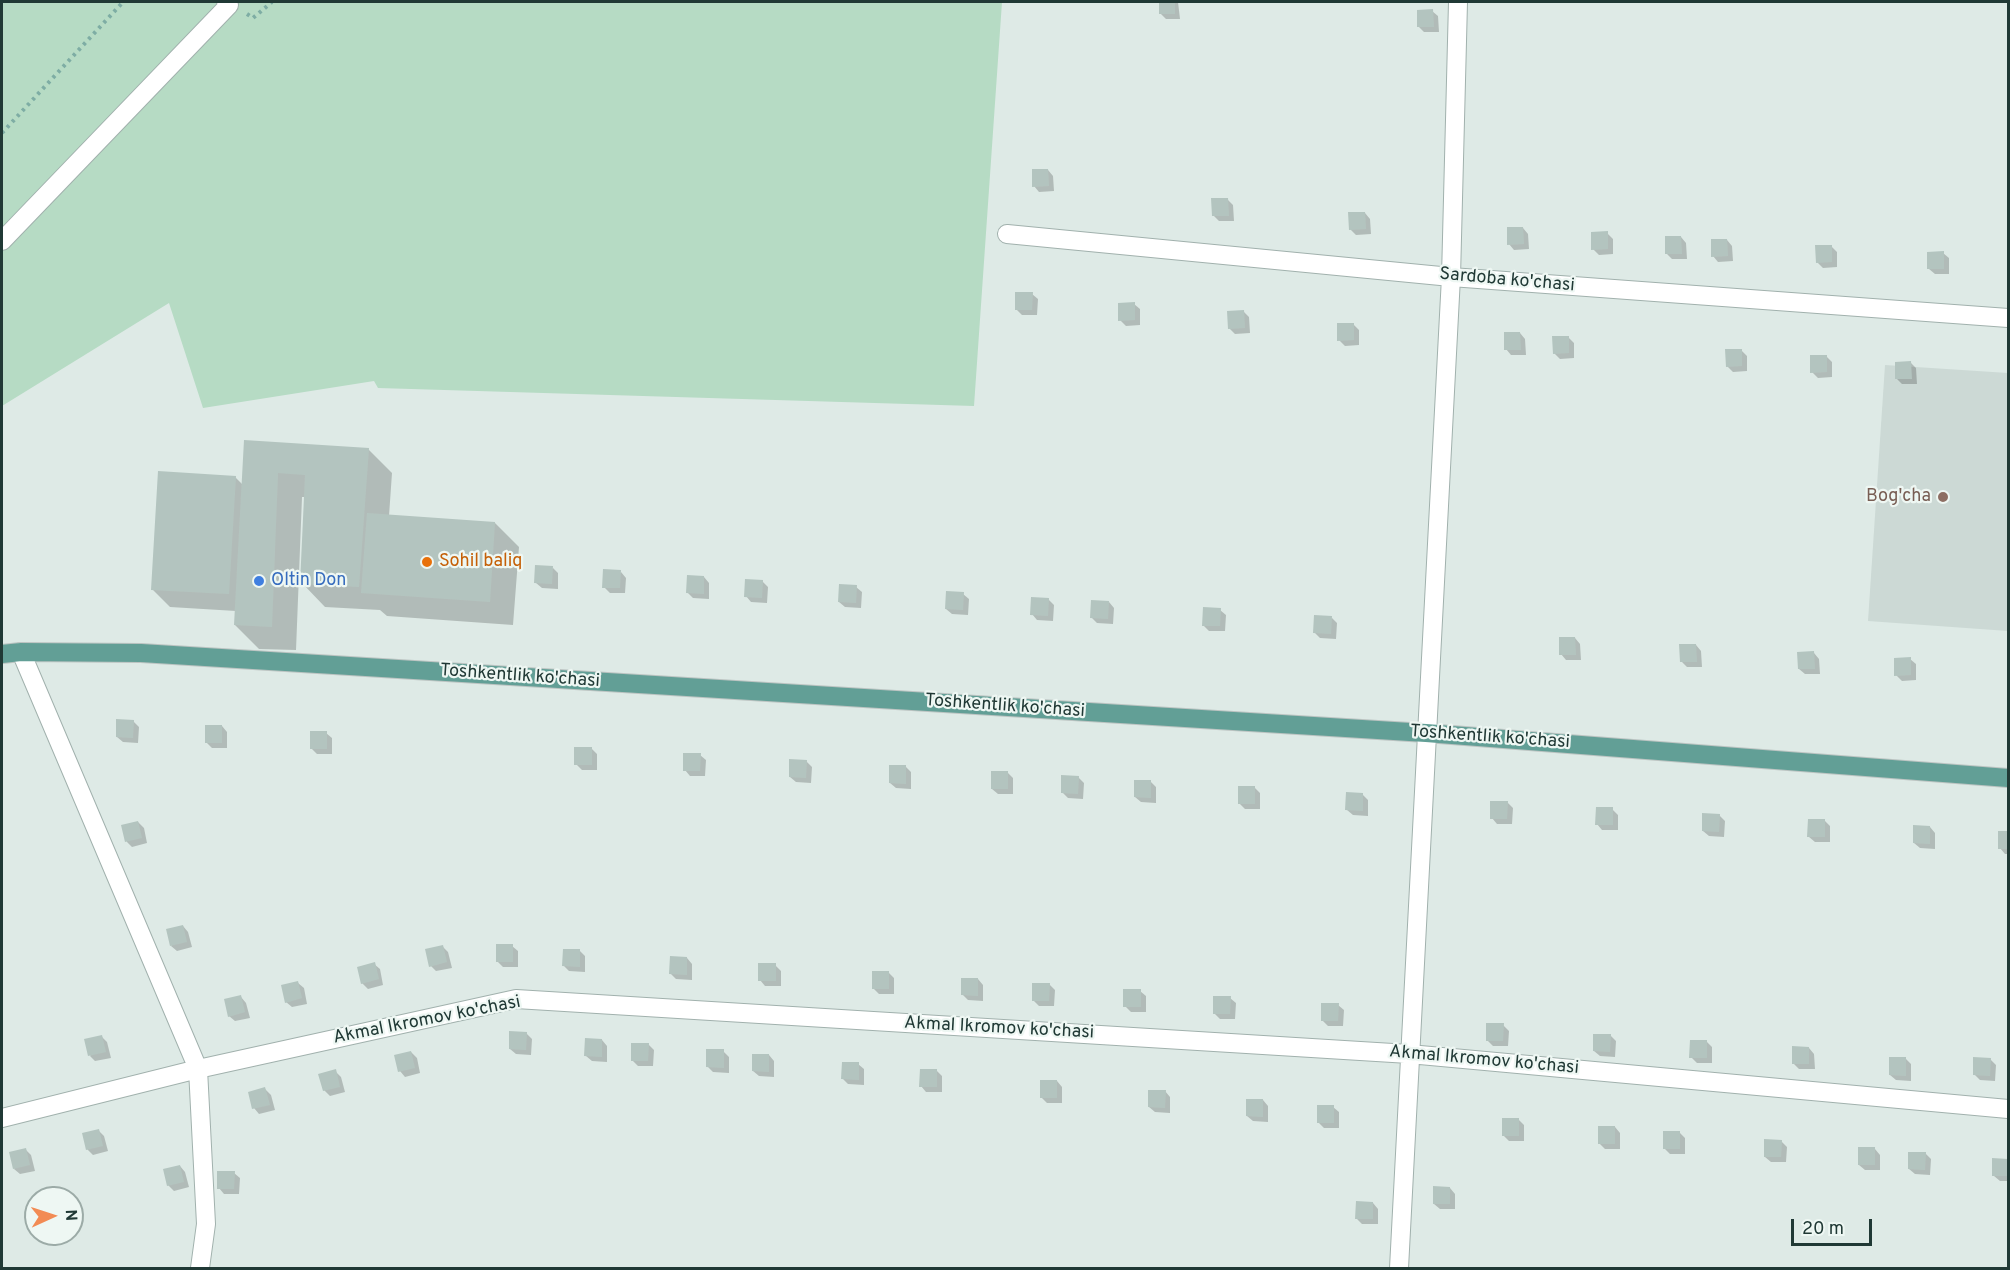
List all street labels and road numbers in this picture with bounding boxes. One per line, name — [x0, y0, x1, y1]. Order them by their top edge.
street label: Sardoba ko'chasi — [1438, 264, 1576, 298]
street label: Toshkentlik ko'chasi — [439, 661, 601, 693]
street label: Toshkentlik ko'chasi — [924, 691, 1086, 723]
street label: Toshkentlik ko'chasi — [1409, 722, 1571, 754]
street label: Akmal Ikromov ko'chasi — [331, 992, 523, 1050]
street label: Akmal Ikromov ko'chasi — [903, 1013, 1095, 1045]
street label: Akmal Ikromov ko'chasi — [1388, 1042, 1580, 1080]

